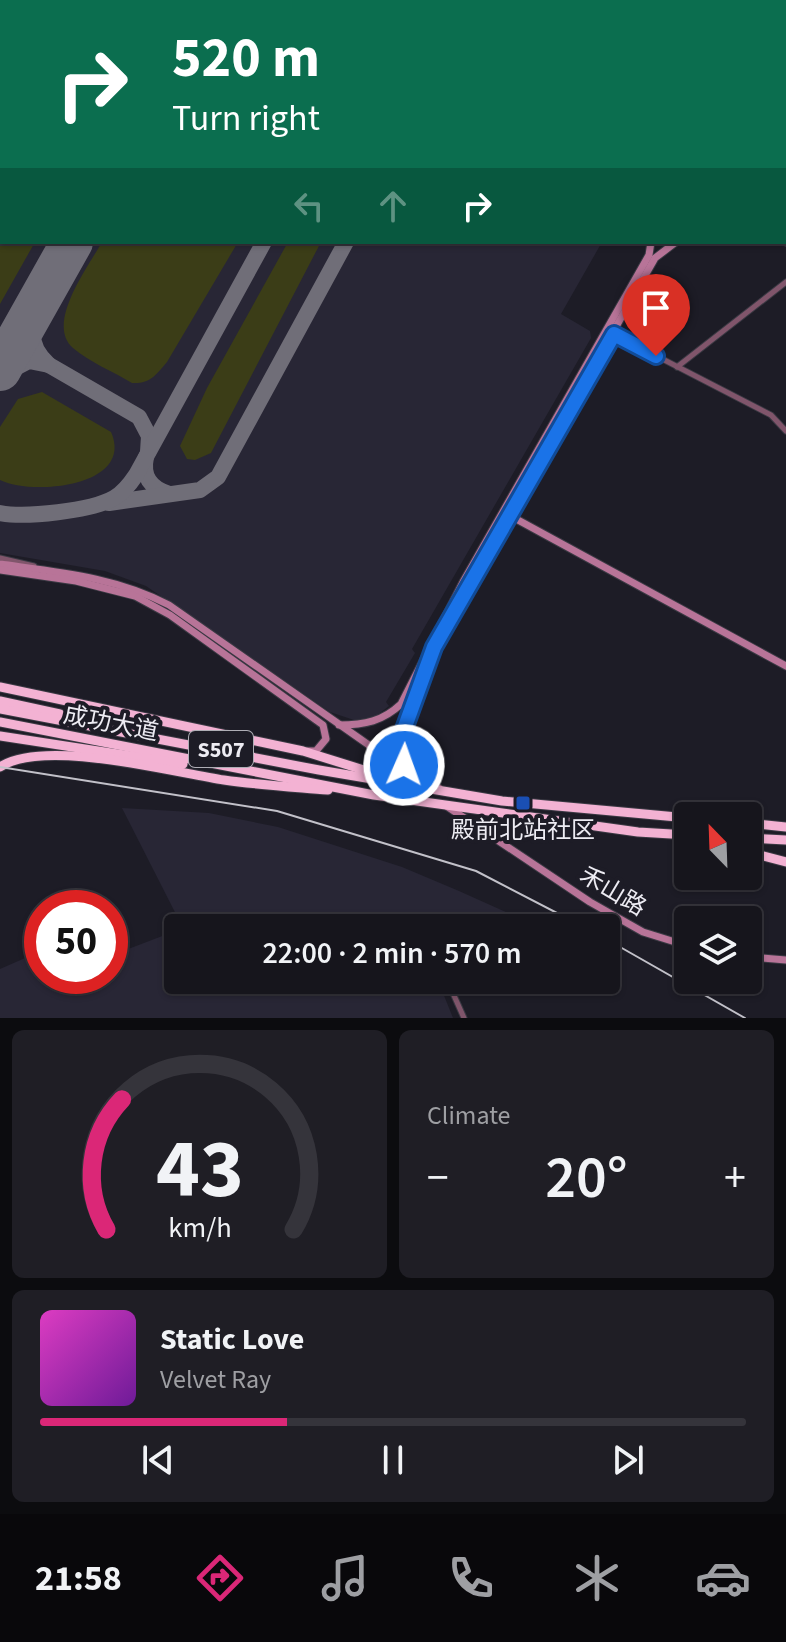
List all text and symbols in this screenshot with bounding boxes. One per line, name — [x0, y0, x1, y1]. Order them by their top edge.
text: 520 m — [172, 19, 320, 98]
icon: right — [40, 32, 144, 136]
text: Turn right — [172, 93, 320, 144]
icon: left — [287, 184, 331, 228]
icon: ahead — [371, 184, 415, 228]
icon: right — [455, 184, 499, 228]
pin — [622, 274, 690, 356]
icon: arrive — [634, 286, 678, 330]
street label: 成功大道 — [60, 697, 161, 750]
position arrow — [362, 723, 446, 807]
road number: S507 — [189, 731, 253, 767]
marker: 殿前北站社区 — [514, 794, 532, 812]
north arrow — [674, 802, 762, 890]
map controls — [674, 802, 762, 994]
place label: 殿前北站社区 — [451, 813, 595, 848]
street label: 禾山路 — [573, 858, 653, 925]
speed limit sign: 50 — [24, 890, 128, 994]
button: layers — [674, 906, 762, 994]
text: 22:00 · 2 min · 570 m — [262, 932, 522, 975]
text: Climate — [427, 1097, 511, 1134]
text: 43 — [156, 1111, 243, 1229]
text: 20° — [545, 1136, 628, 1221]
text: − — [427, 1147, 449, 1210]
text: + — [724, 1147, 746, 1210]
text: km/h — [168, 1208, 231, 1248]
text: Static Love — [160, 1318, 304, 1361]
text: Velvet Ray — [160, 1361, 271, 1398]
icon: previous — [136, 1438, 180, 1482]
icon: pause — [371, 1438, 415, 1482]
icon: next — [606, 1438, 650, 1482]
icon: directions — [192, 1550, 248, 1606]
icon: music — [317, 1550, 373, 1606]
icon: phone — [443, 1550, 499, 1606]
icon: climate — [569, 1550, 625, 1606]
icon: car — [695, 1550, 751, 1606]
text: 21:58 — [35, 1553, 122, 1604]

